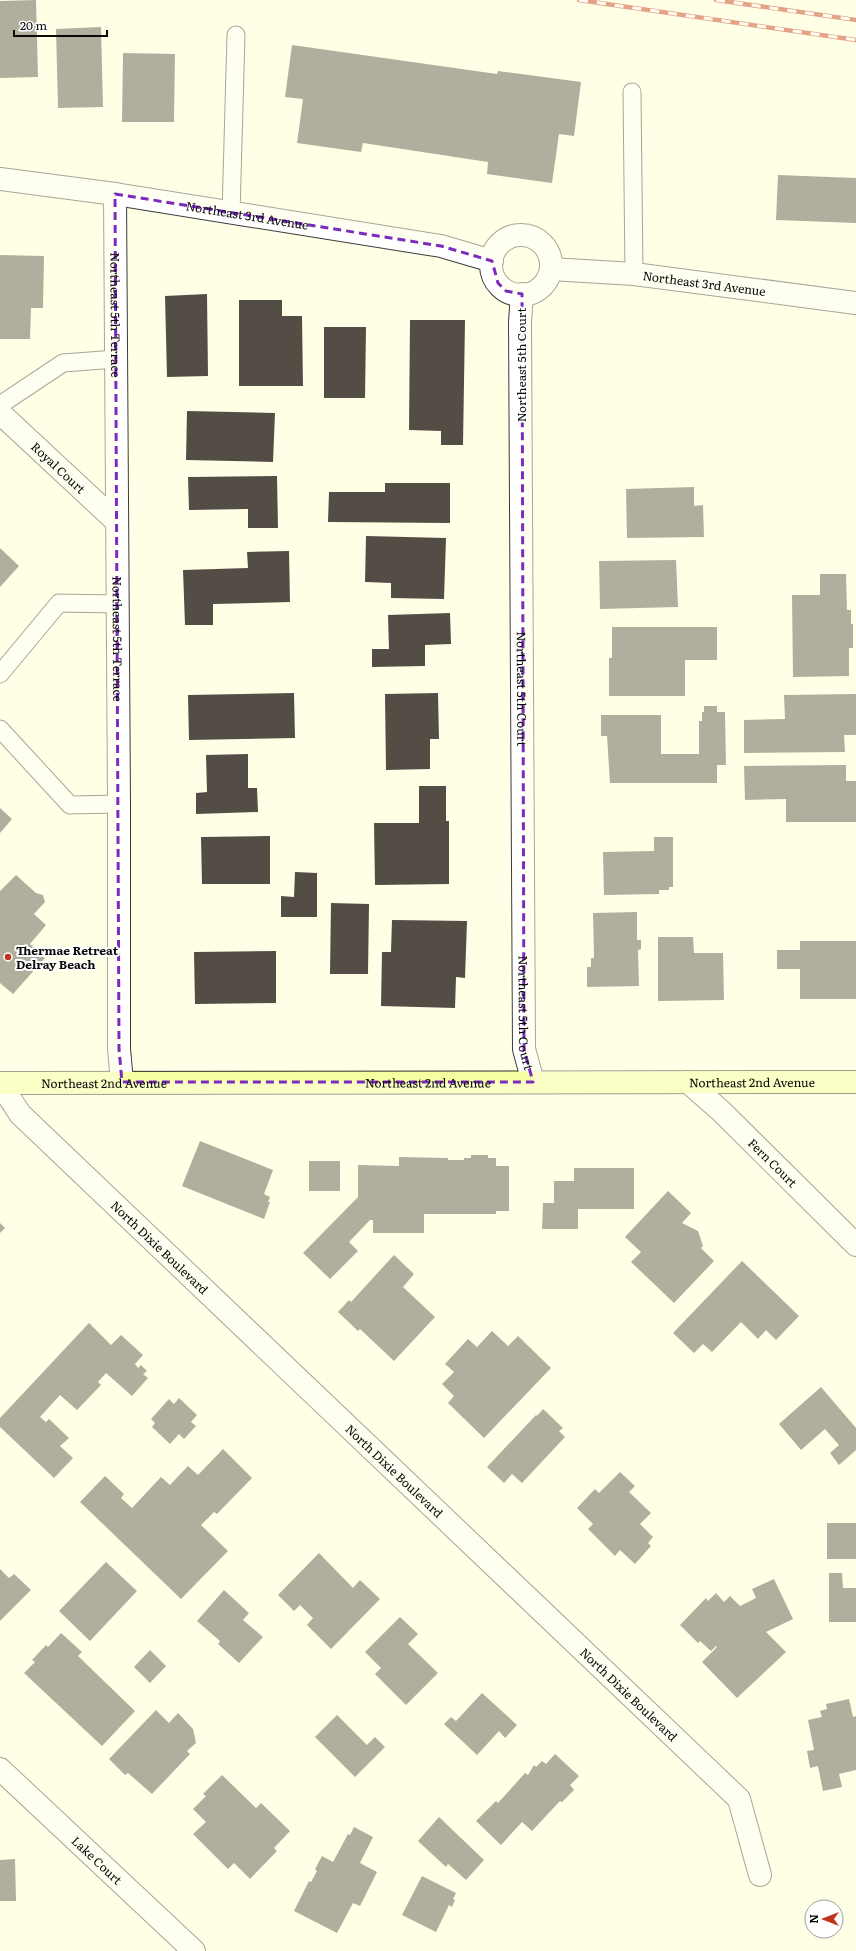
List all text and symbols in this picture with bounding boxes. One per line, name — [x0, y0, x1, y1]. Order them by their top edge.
scale bar — [14, 12, 107, 38]
text: 20 m — [20, 16, 47, 34]
street label: Northeast 3rd Avenue — [185, 196, 310, 234]
street label: Northeast 5th Terrace — [106, 252, 125, 378]
street label: Northeast 3rd Avenue — [642, 266, 767, 300]
street label: Northeast 5th Court — [512, 308, 530, 422]
street label: Royal Court — [27, 438, 90, 498]
street label: Northeast 5th Terrace — [109, 576, 127, 702]
street label: Northeast 5th Court — [513, 631, 531, 747]
place label: Thermae Retreat Delray Beach — [16, 941, 119, 973]
marker: Thermae Retreat Delray Beach — [3, 952, 13, 962]
street label: Northeast 5th Court — [514, 955, 538, 1072]
street label: Northeast 2nd Avenue — [365, 1073, 491, 1092]
street label: Northeast 2nd Avenue — [689, 1073, 815, 1091]
street label: Northeast 2nd Avenue — [41, 1074, 167, 1092]
street label: Fern Court — [744, 1134, 802, 1191]
street label: North Dixie Boulevard — [107, 1196, 213, 1299]
street label: North Dixie Boulevard — [342, 1420, 448, 1522]
street label: North Dixie Boulevard — [576, 1643, 682, 1745]
street label: Lake Court — [68, 1832, 126, 1888]
north arrow — [804, 1899, 844, 1939]
text: N — [805, 1914, 821, 1924]

